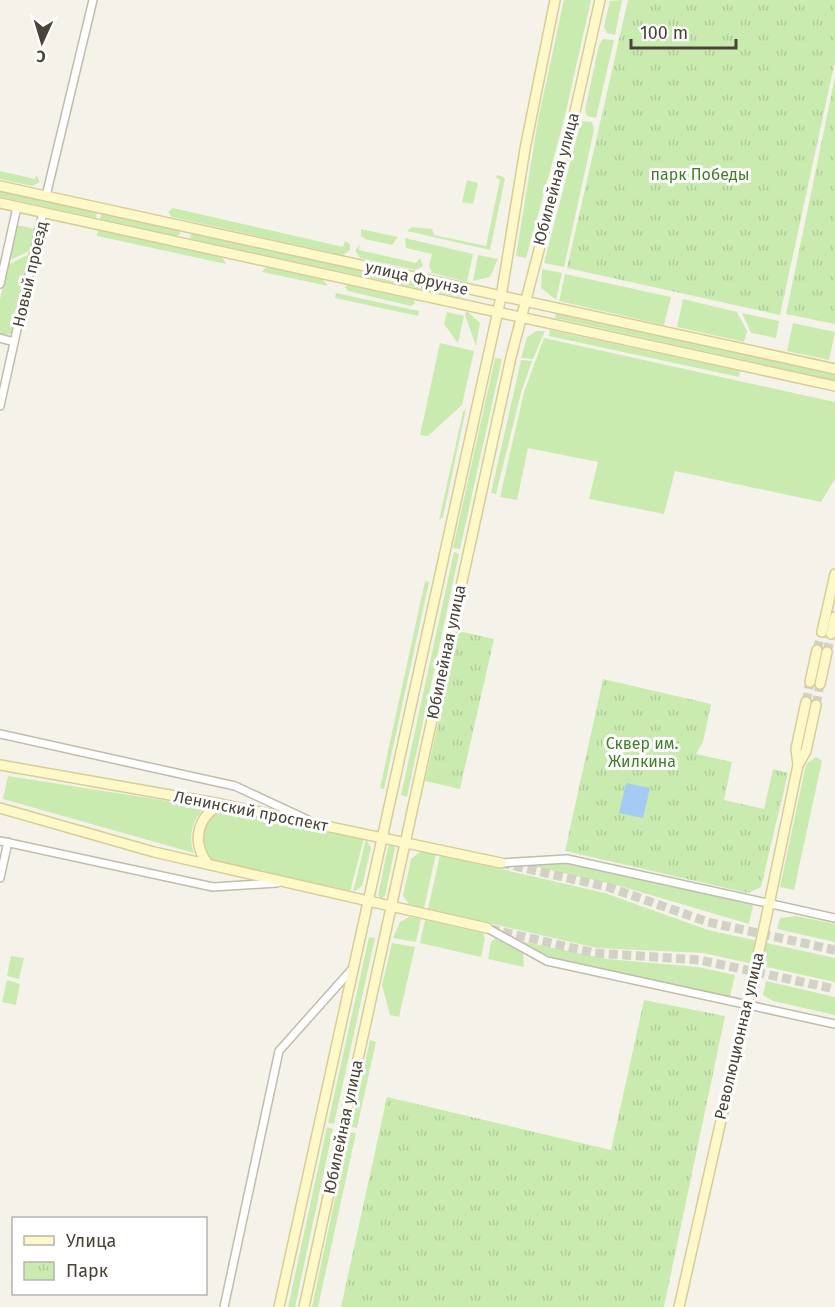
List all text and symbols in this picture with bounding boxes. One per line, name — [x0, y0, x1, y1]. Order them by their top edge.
north arrow — [12, 12, 72, 72]
scale bar — [631, 12, 736, 50]
text: 100 m — [640, 22, 688, 44]
text: С — [35, 47, 46, 66]
street label: Юбилейная улица — [529, 111, 583, 247]
park label: парк Победы — [651, 165, 749, 184]
street label: Новый проезд — [9, 219, 51, 329]
street label: улица Фрунзе — [364, 257, 470, 299]
street label: Юбилейная улица — [423, 583, 469, 721]
park label: Сквер им. Жилкина — [606, 734, 678, 771]
street label: Ленинский проспект — [172, 787, 331, 835]
street label: Революционная улица — [711, 951, 767, 1121]
street label: Юбилейная улица — [320, 1058, 366, 1196]
legend — [12, 1217, 207, 1295]
text: Улица — [66, 1230, 116, 1252]
text: Парк — [66, 1260, 109, 1282]

